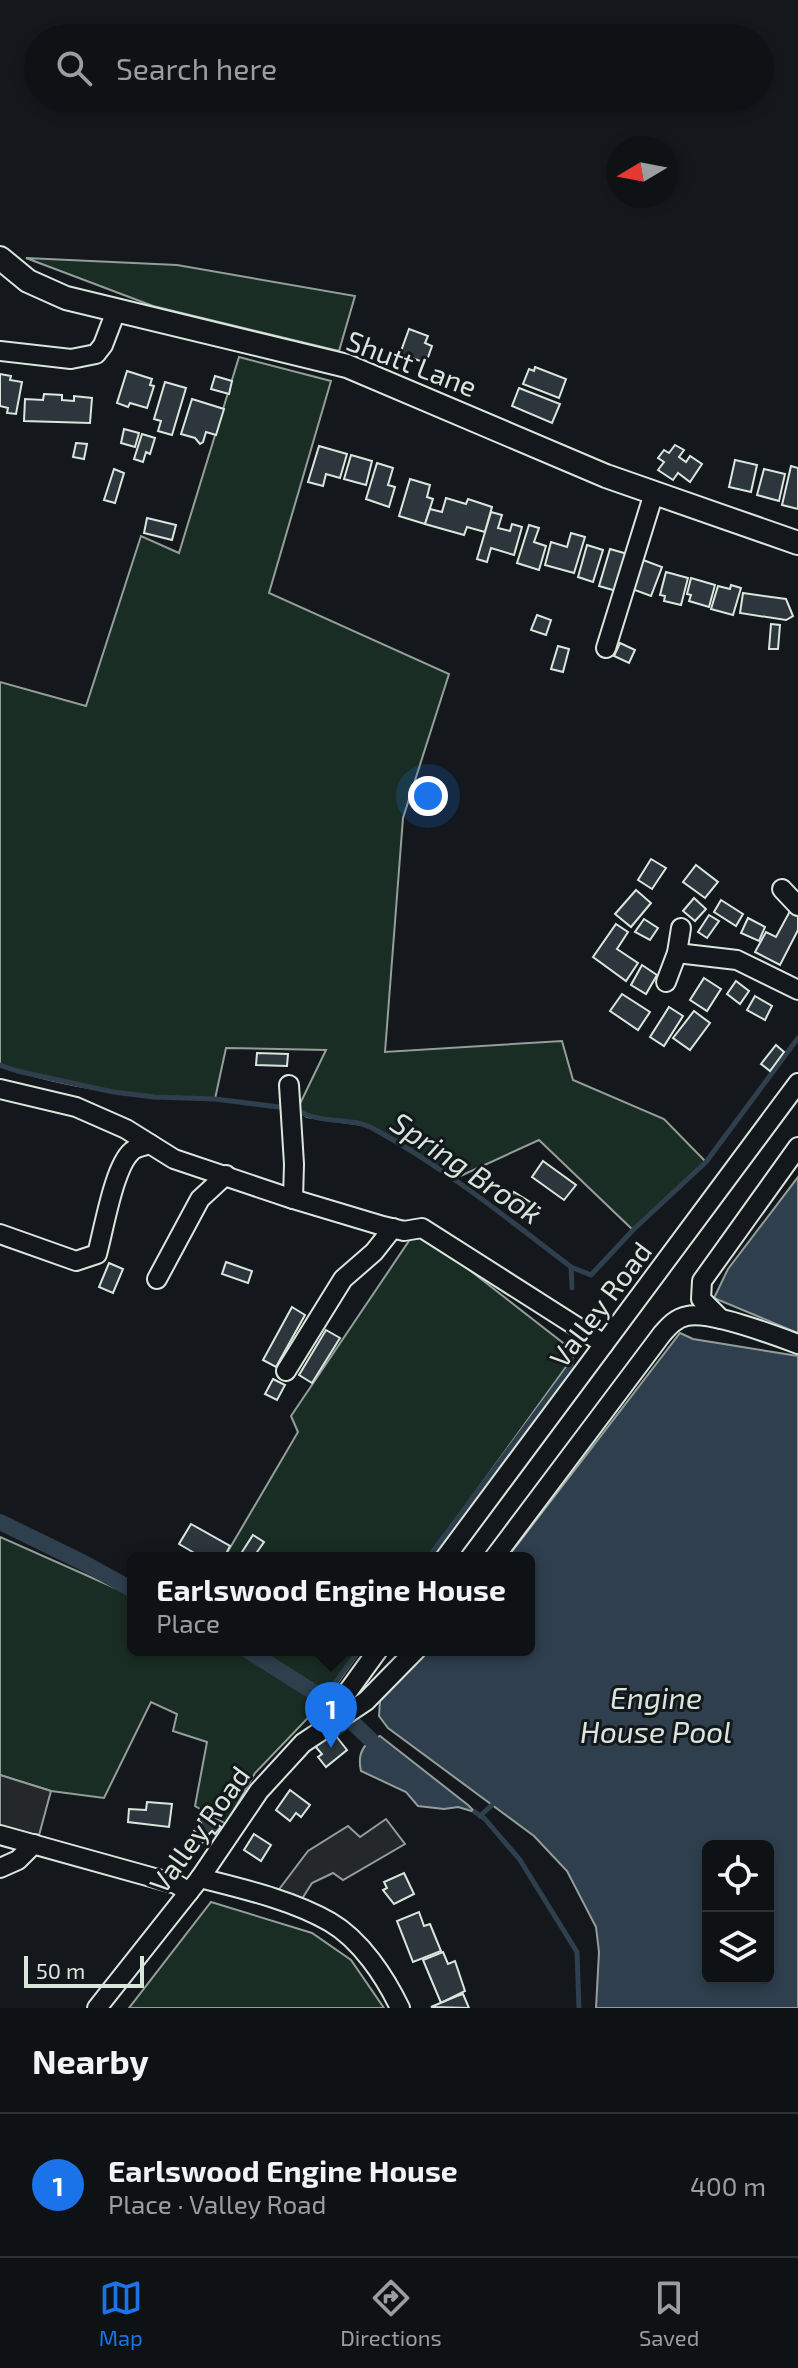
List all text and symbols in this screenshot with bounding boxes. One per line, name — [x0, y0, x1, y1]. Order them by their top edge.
search box — [24, 24, 774, 112]
icon: search — [52, 46, 96, 90]
text: Search here — [116, 50, 277, 86]
north arrow — [606, 136, 678, 208]
street label: Shutt Lane — [342, 323, 482, 403]
your location — [408, 776, 448, 816]
water label: Spring Brook — [385, 1103, 549, 1231]
street label: Valley Road — [542, 1235, 658, 1373]
popup — [127, 1552, 535, 1656]
text: Earlswood Engine House — [156, 1571, 506, 1607]
text: Place — [156, 1607, 220, 1638]
water label: Engine House Pool — [580, 1679, 732, 1749]
pin: 1 — [305, 1682, 357, 1748]
street label: Valley Road — [142, 1759, 256, 1899]
map controls — [702, 1840, 774, 1984]
button: locate — [702, 1840, 774, 1912]
button: layers — [702, 1912, 774, 1984]
scale bar — [24, 1952, 144, 1988]
text: 50 m — [36, 1957, 85, 1983]
text: Nearby — [32, 2040, 149, 2081]
text: Earlswood Engine House — [108, 2152, 458, 2188]
text: 1 — [52, 2170, 64, 2201]
text: 400 m — [690, 2170, 766, 2201]
text: Place · Valley Road — [108, 2188, 326, 2219]
tab: Map — [99, 2276, 143, 2350]
tab: Directions — [340, 2276, 442, 2350]
tab: Saved — [639, 2276, 699, 2350]

